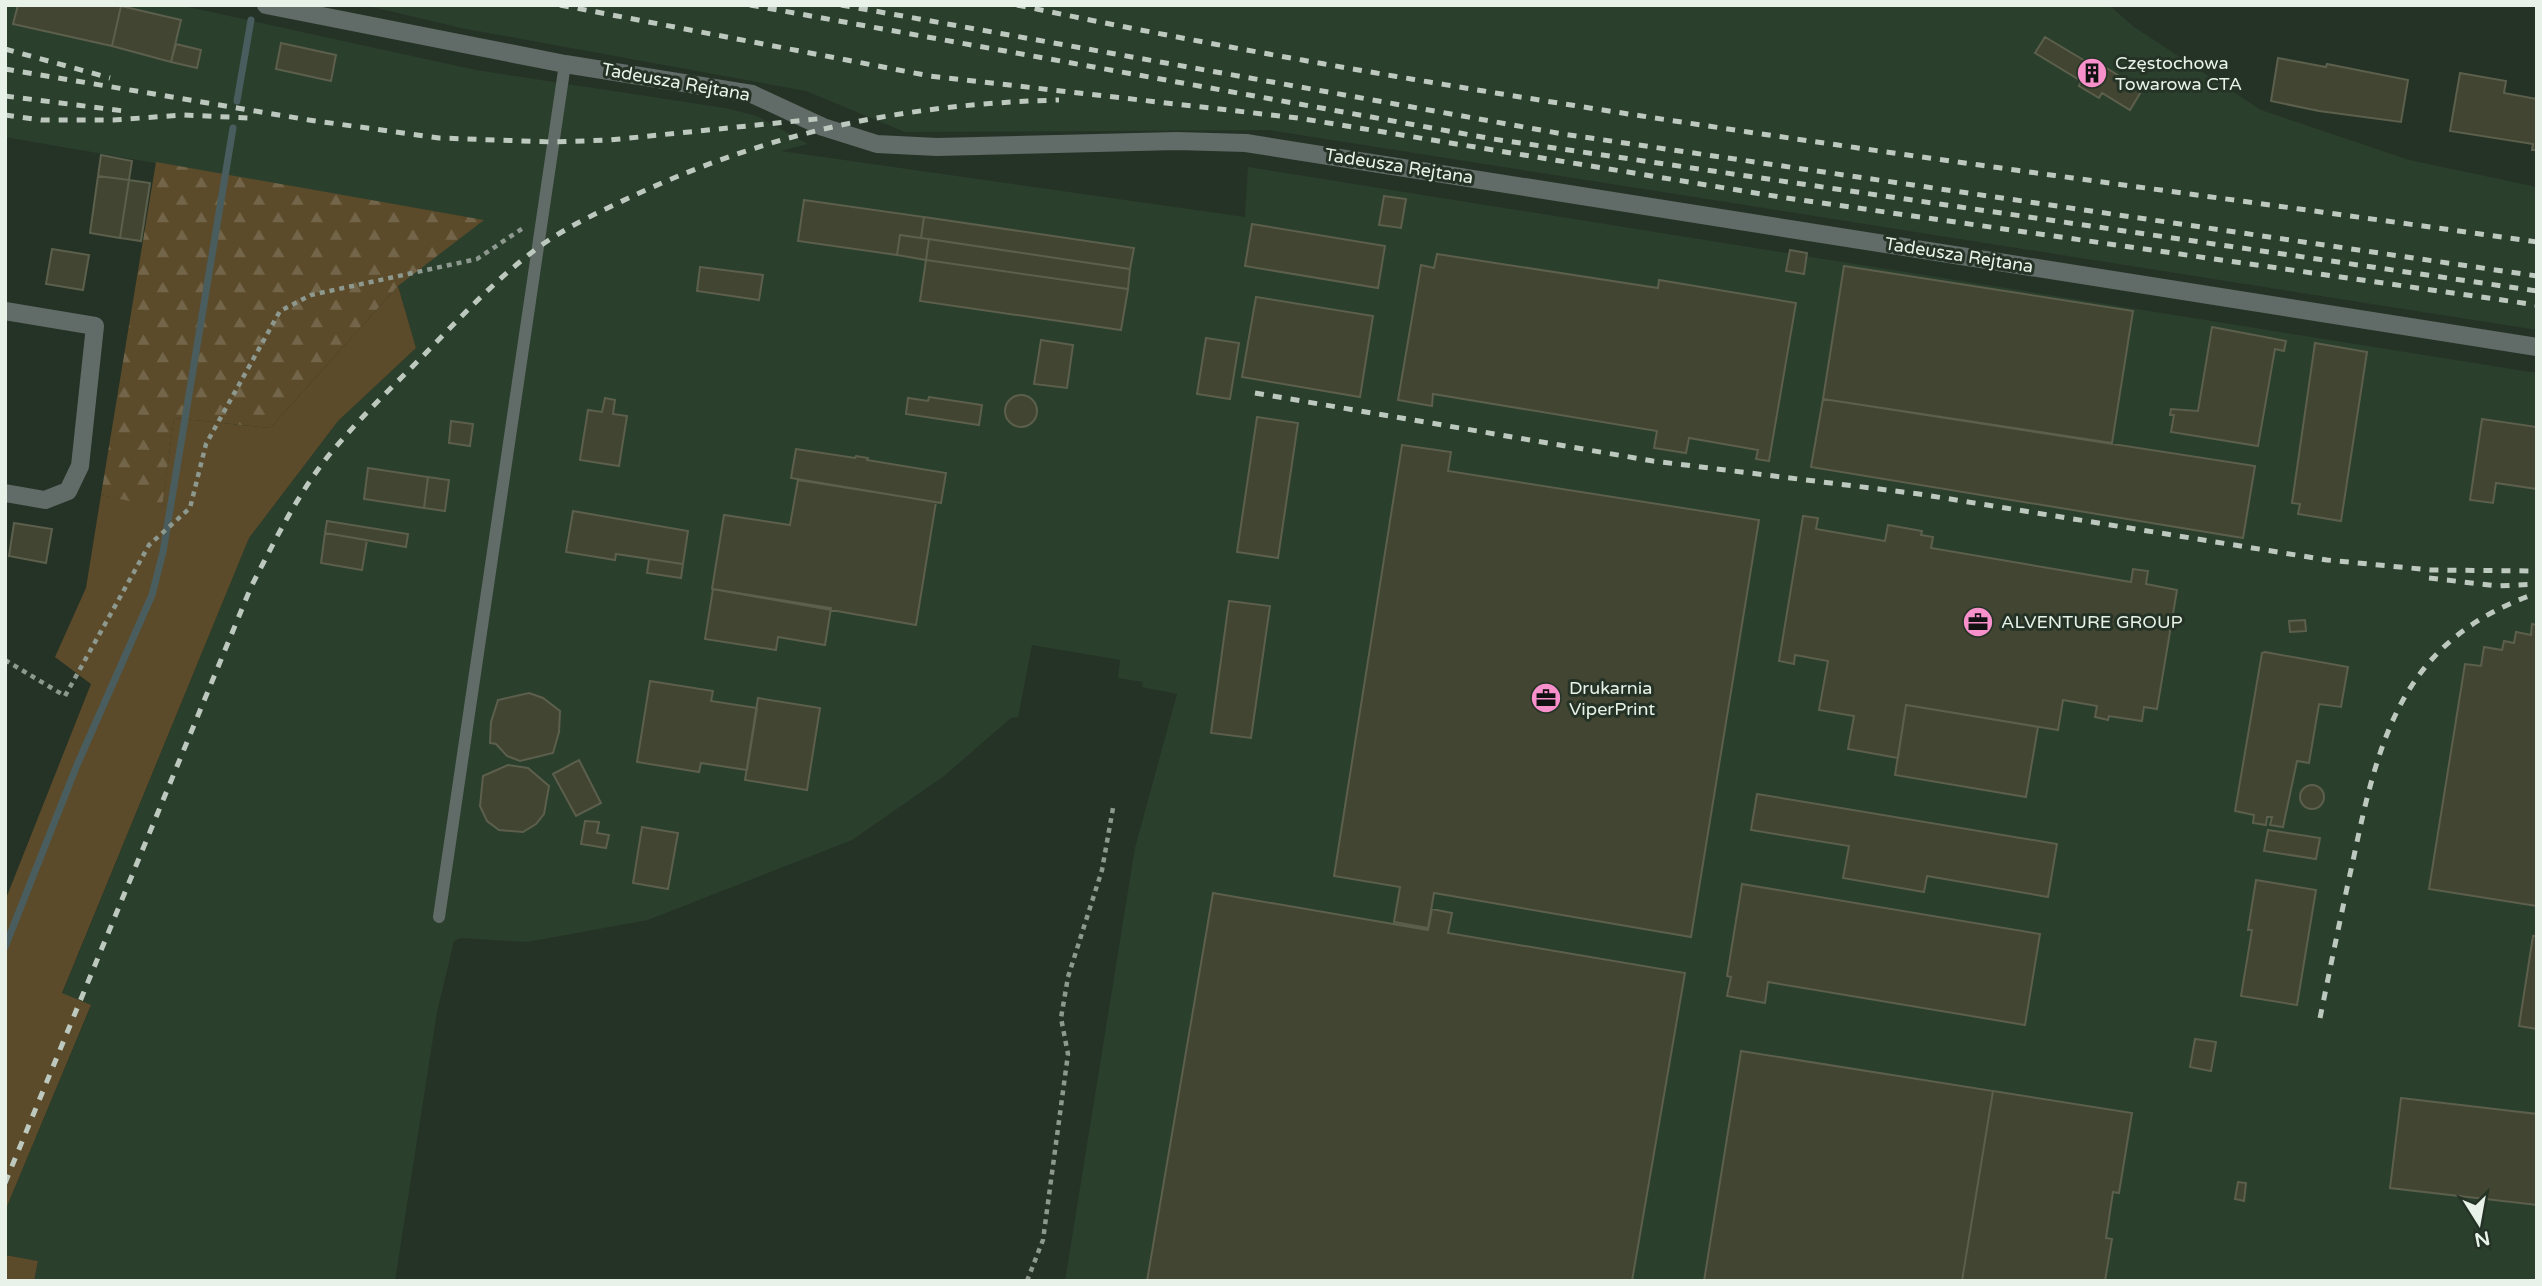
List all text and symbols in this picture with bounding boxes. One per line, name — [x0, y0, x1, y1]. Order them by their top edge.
place label: Częstochowa Towarowa CTA — [2115, 52, 2242, 95]
building icon: Częstochowa Towarowa CTA — [2075, 56, 2109, 90]
street label: Tadeusza Rejtana — [600, 58, 752, 106]
street label: Tadeusza Rejtana — [1323, 143, 1475, 189]
street label: Tadeusza Rejtana — [1883, 232, 2035, 278]
office icon: ALVENTURE GROUP — [1961, 605, 1995, 639]
place label: ALVENTURE GROUP — [2001, 611, 2183, 633]
place label: Drukarnia ViperPrint — [1569, 677, 1655, 720]
office icon: Drukarnia ViperPrint — [1529, 681, 1563, 715]
north arrow — [2444, 1188, 2514, 1258]
text: N — [2472, 1226, 2492, 1251]

